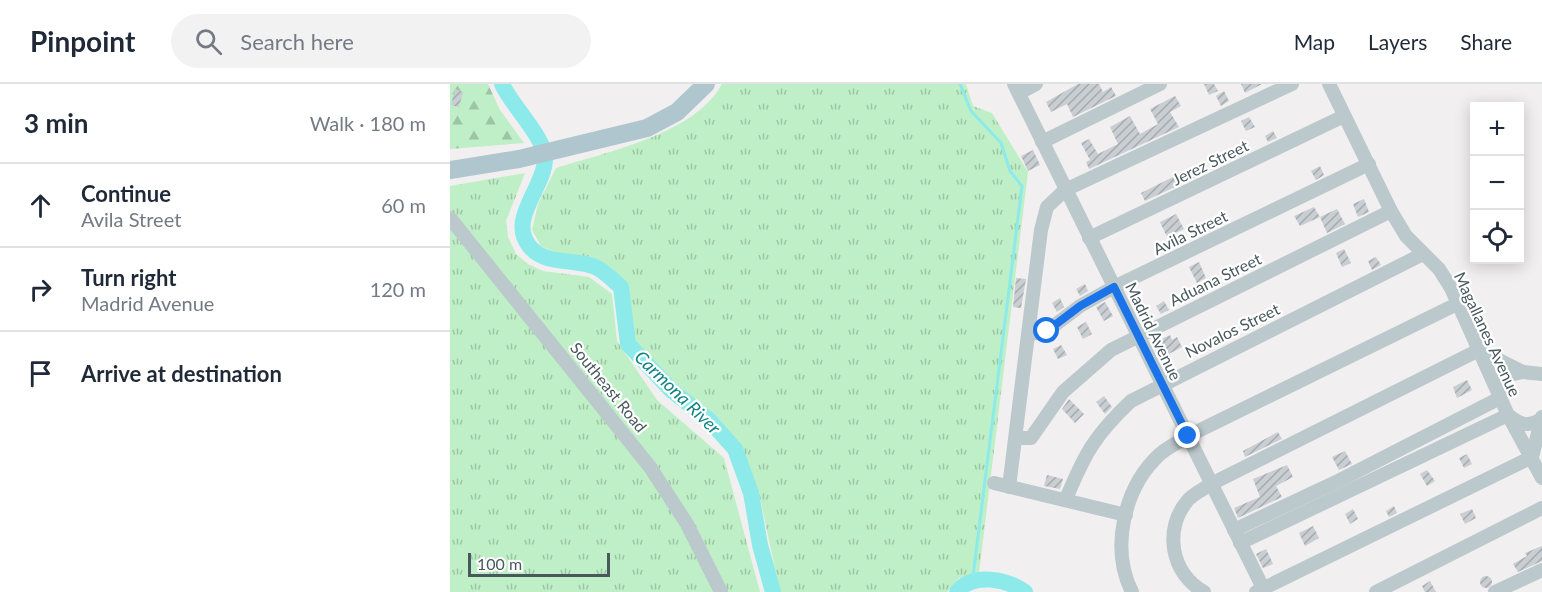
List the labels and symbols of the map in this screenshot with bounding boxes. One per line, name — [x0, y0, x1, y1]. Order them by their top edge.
street label: Jerez Street — [1169, 135, 1251, 189]
street label: Avila Street — [1150, 206, 1230, 258]
street label: Aduana Street — [1166, 249, 1264, 309]
street label: Magallanes Avenue — [1451, 269, 1525, 399]
street label: Madrid Avenue — [1122, 279, 1186, 383]
street label: Novalos Street — [1182, 299, 1283, 361]
route start — [1033, 317, 1059, 343]
street label: Southeast Road — [567, 338, 651, 436]
water label: Carmona River — [631, 346, 726, 439]
route end — [1174, 422, 1200, 448]
scale bar — [468, 550, 610, 578]

